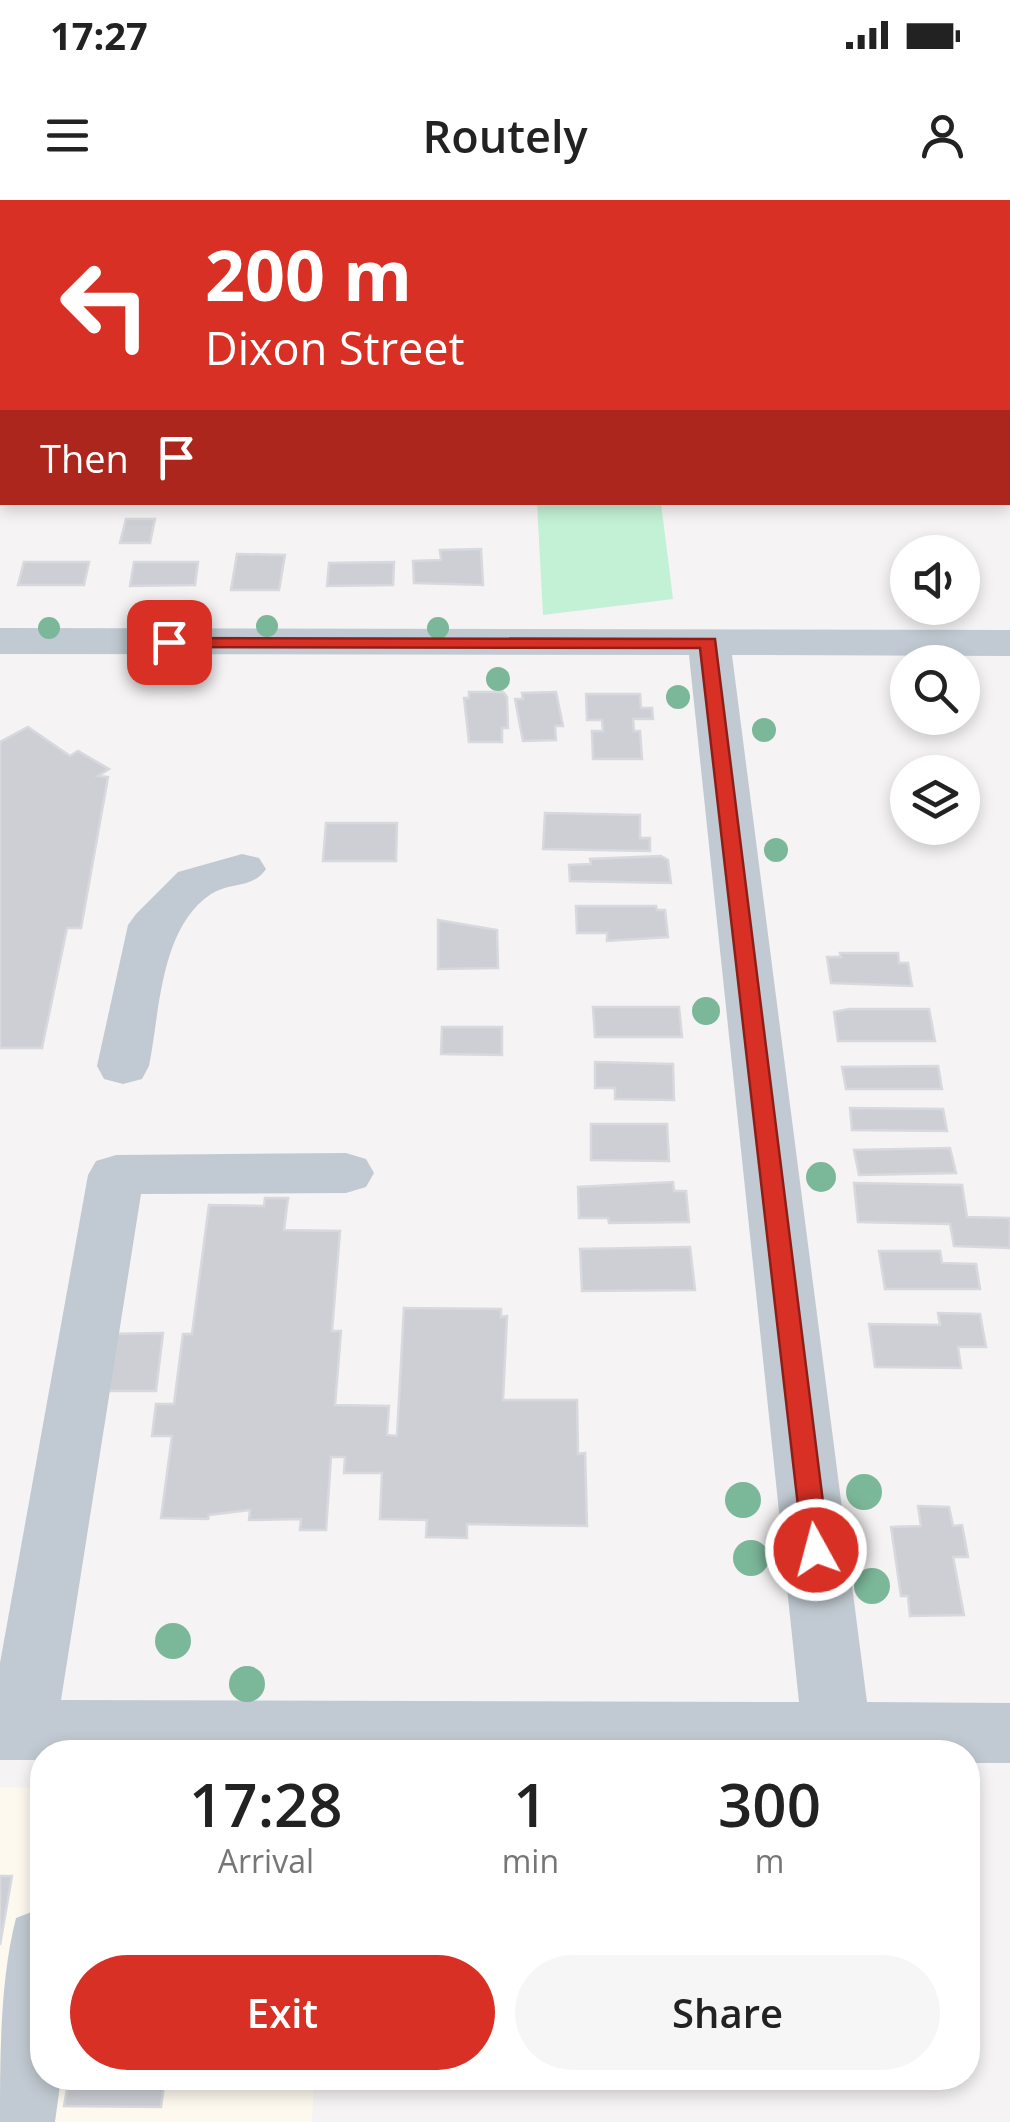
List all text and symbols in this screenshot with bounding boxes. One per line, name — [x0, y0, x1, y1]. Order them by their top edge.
text: 17:27 — [50, 9, 148, 61]
text: Routely — [422, 105, 588, 166]
icon: menu — [40, 108, 95, 163]
icon: person — [915, 108, 970, 163]
text: 200 m — [205, 226, 412, 322]
icon: left — [40, 240, 170, 370]
text: Dixon Street — [205, 317, 465, 378]
icon: arrive — [149, 430, 204, 485]
text: Then — [40, 432, 129, 484]
map controls — [890, 535, 980, 845]
button: sound — [890, 535, 980, 625]
pin — [127, 600, 212, 685]
icon: arrive — [142, 615, 197, 670]
button: search — [890, 645, 980, 735]
button: layers — [890, 755, 980, 845]
position arrow — [764, 1498, 868, 1602]
text: 17:28 — [189, 1763, 343, 1845]
text: 1 — [513, 1763, 548, 1845]
text: 300 — [718, 1763, 821, 1845]
text: Arrival — [218, 1839, 314, 1882]
text: min — [502, 1839, 559, 1882]
text: m — [755, 1839, 784, 1882]
button: Exit — [70, 1955, 495, 2070]
button: Share — [515, 1955, 940, 2070]

